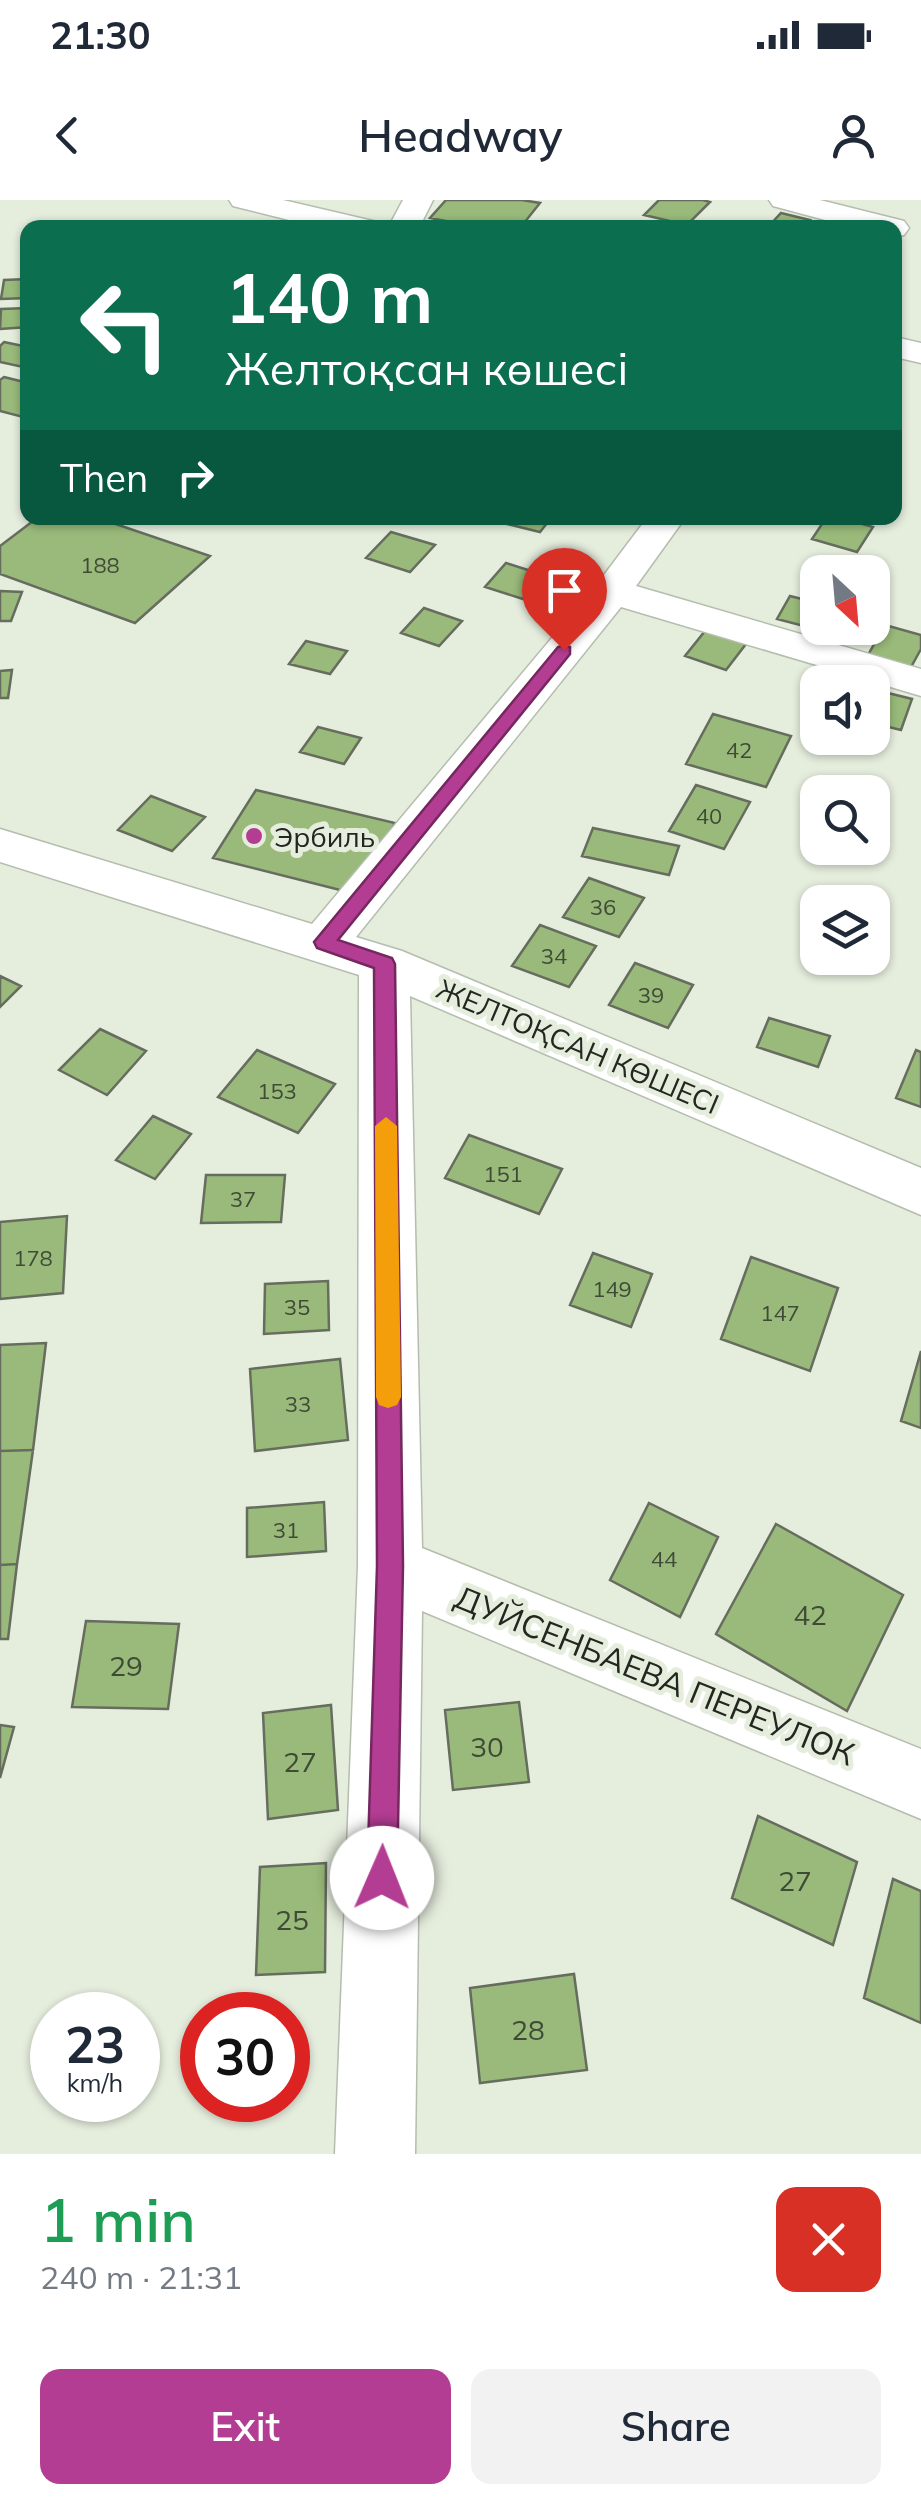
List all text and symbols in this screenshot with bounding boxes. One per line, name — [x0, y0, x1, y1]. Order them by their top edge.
text: 21:30 — [50, 11, 151, 59]
text: Headway — [358, 107, 563, 163]
icon: back — [40, 108, 95, 163]
icon: person — [826, 108, 881, 163]
text: 140 m — [225, 253, 433, 341]
icon: left — [60, 260, 190, 390]
text: Желтоқсан көшесі — [225, 340, 628, 396]
icon: right — [168, 450, 223, 505]
text: Then — [60, 454, 148, 502]
pin — [522, 548, 607, 651]
house number: 188 — [80, 551, 120, 579]
north arrow — [800, 555, 890, 645]
map controls — [800, 555, 890, 975]
icon: arrive — [537, 563, 592, 618]
button: sound — [800, 665, 890, 755]
house number: 42 — [726, 736, 752, 764]
button: search — [800, 775, 890, 865]
house number: 40 — [696, 802, 722, 830]
place label: Эрбиль — [274, 819, 375, 854]
marker: Эрбиль — [243, 825, 265, 847]
button: layers — [800, 885, 890, 975]
house number: 36 — [590, 893, 616, 921]
house number: 34 — [541, 942, 567, 970]
street label: ЖЕЛТОҚСАН КӨШЕСІ — [432, 971, 724, 1121]
house number: 39 — [638, 981, 664, 1009]
house number: 153 — [257, 1077, 297, 1105]
house number: 151 — [483, 1160, 523, 1188]
house number: 37 — [230, 1185, 256, 1213]
house number: 178 — [13, 1244, 53, 1272]
house number: 149 — [592, 1275, 632, 1303]
house number: 35 — [284, 1293, 310, 1321]
house number: 147 — [760, 1299, 800, 1327]
house number: 33 — [285, 1390, 311, 1418]
house number: 31 — [273, 1516, 299, 1544]
house number: 44 — [651, 1545, 677, 1573]
street label: ДУЙСЕНБАЕВА ПЕРЕУЛОК — [449, 1576, 861, 1774]
house number: 42 — [793, 1597, 827, 1632]
house number: 29 — [109, 1648, 143, 1683]
house number: 30 — [470, 1729, 504, 1764]
house number: 27 — [283, 1744, 317, 1779]
position arrow — [330, 1826, 434, 1930]
house number: 27 — [778, 1863, 812, 1898]
house number: 25 — [275, 1902, 309, 1937]
speed limit sign: 30 — [180, 1992, 310, 2122]
house number: 28 — [511, 2012, 545, 2047]
text: 23 — [65, 2013, 125, 2076]
text: km/h — [67, 2067, 123, 2098]
text: 1 min — [40, 2182, 196, 2257]
button: close — [776, 2187, 881, 2292]
text: 240 m · 21:31 — [40, 2257, 242, 2297]
button: Exit — [40, 2369, 451, 2484]
button: Share — [471, 2369, 881, 2484]

